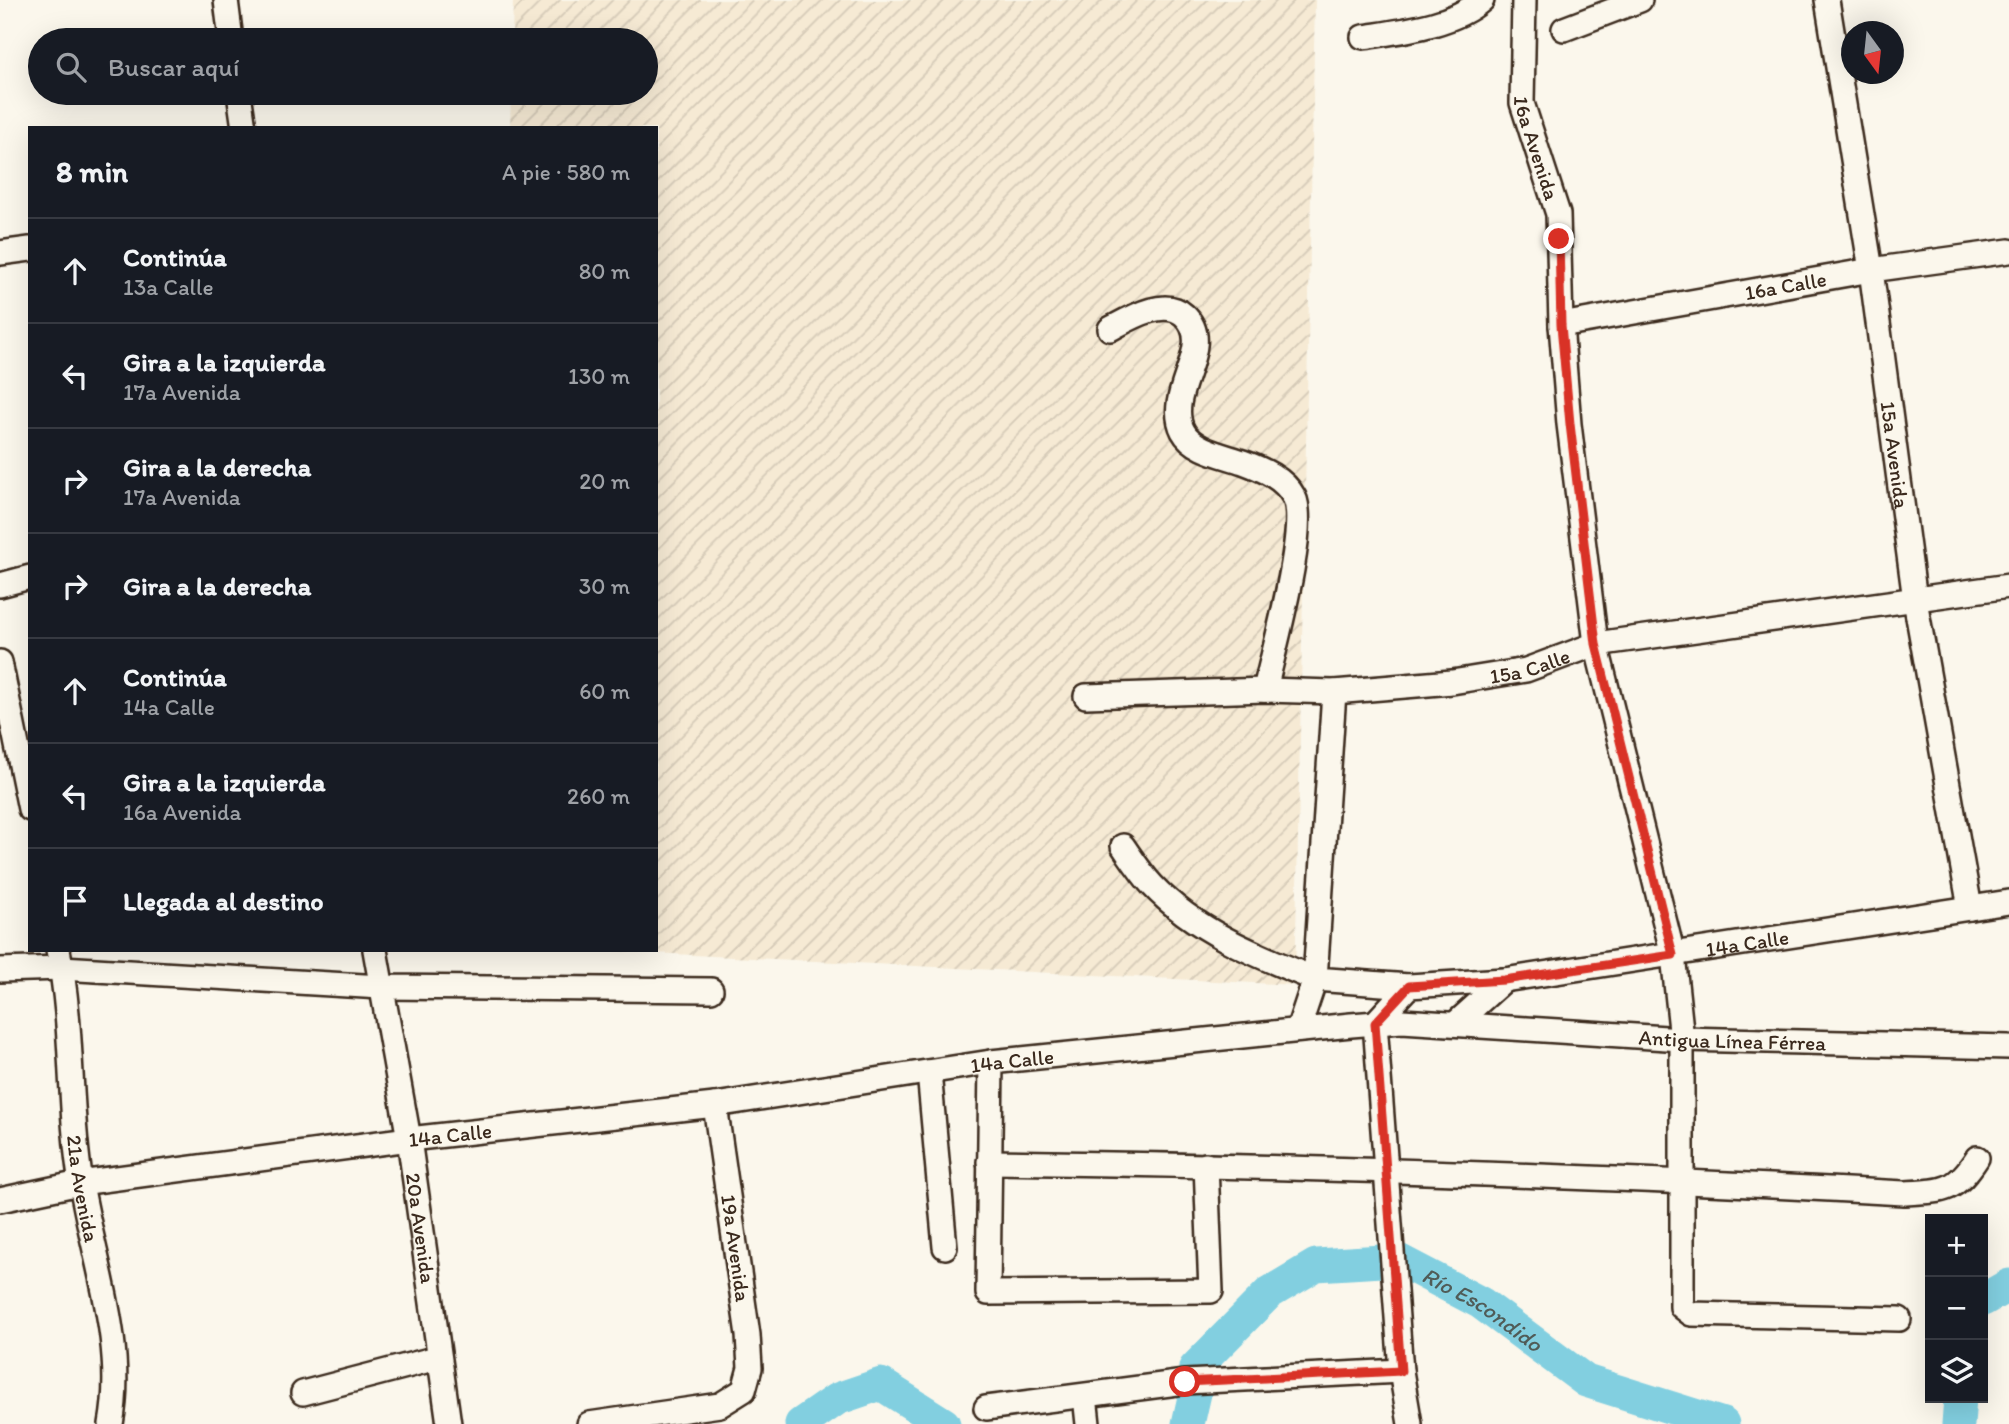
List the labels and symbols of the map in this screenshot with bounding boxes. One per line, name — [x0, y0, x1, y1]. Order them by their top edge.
north arrow — [1841, 21, 1904, 84]
street label: 16a Avenida — [1509, 96, 1565, 203]
route end — [1543, 223, 1574, 254]
street label: 16a Calle — [1743, 266, 1828, 305]
street label: 15a Avenida — [1876, 399, 1915, 510]
street label: 15a Calle — [1488, 642, 1573, 688]
street label: 14a Calle — [1704, 924, 1790, 961]
street label: Antigua Línea Férrea — [1638, 1024, 1827, 1055]
street label: 14a Calle — [968, 1043, 1055, 1078]
street label: 14a Calle — [407, 1117, 493, 1152]
street label: 21a Avenida — [63, 1134, 105, 1244]
street label: 20a Avenida — [401, 1171, 442, 1285]
street label: 19a Avenida — [716, 1193, 756, 1303]
water label: Río Escondido — [1417, 1261, 1549, 1359]
route start — [1169, 1366, 1200, 1397]

